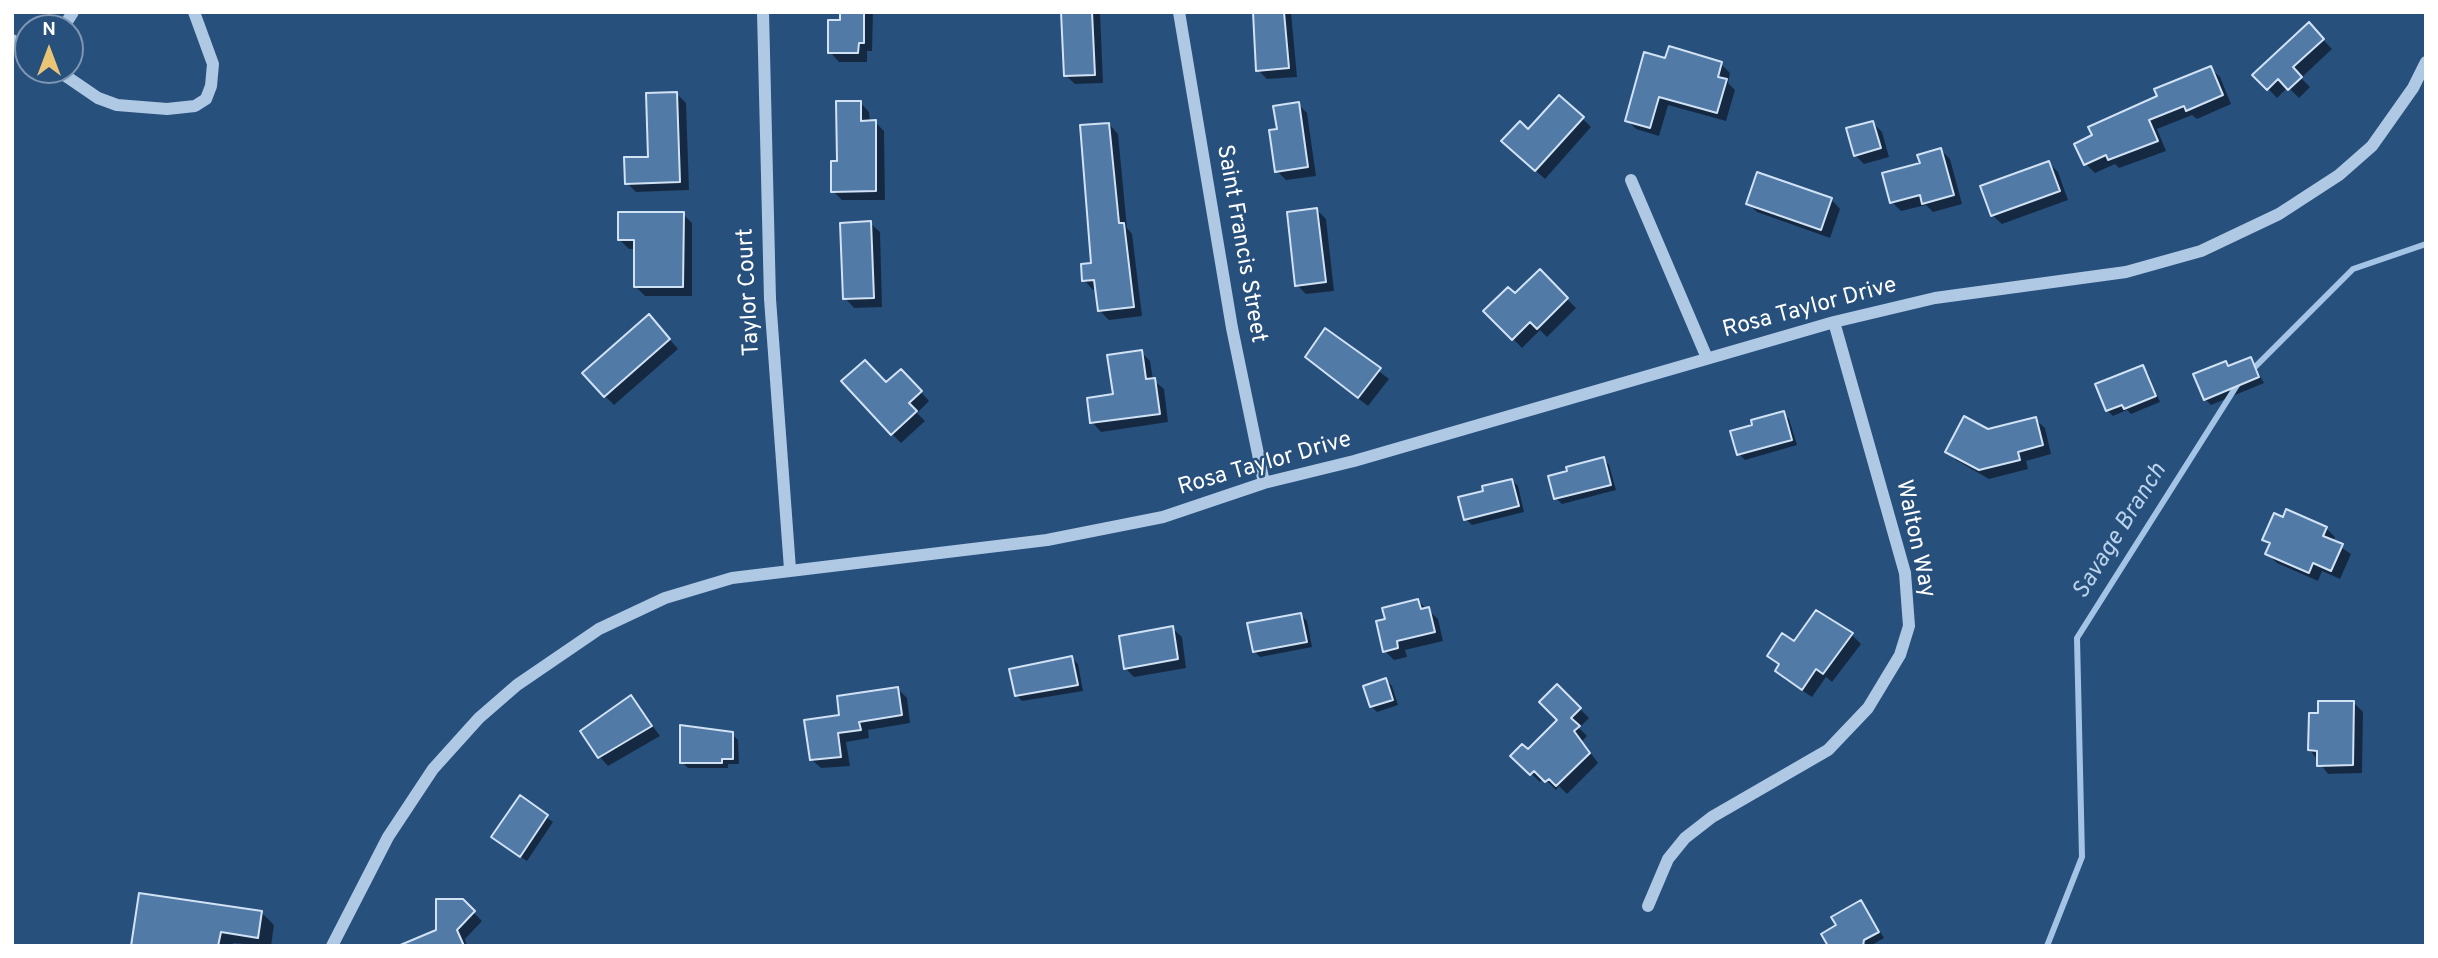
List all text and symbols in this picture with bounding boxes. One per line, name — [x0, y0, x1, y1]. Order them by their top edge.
north arrow — [14, 14, 84, 84]
text: N — [42, 18, 56, 42]
street label: Saint Francis Street — [1209, 143, 1271, 345]
street label: Taylor Court — [733, 227, 767, 357]
street label: Rosa Taylor Drive — [1720, 272, 1900, 346]
street label: Rosa Taylor Drive — [1175, 427, 1355, 503]
water label: Savage Branch — [2068, 459, 2174, 605]
street label: Walton Way — [1888, 478, 1940, 600]

